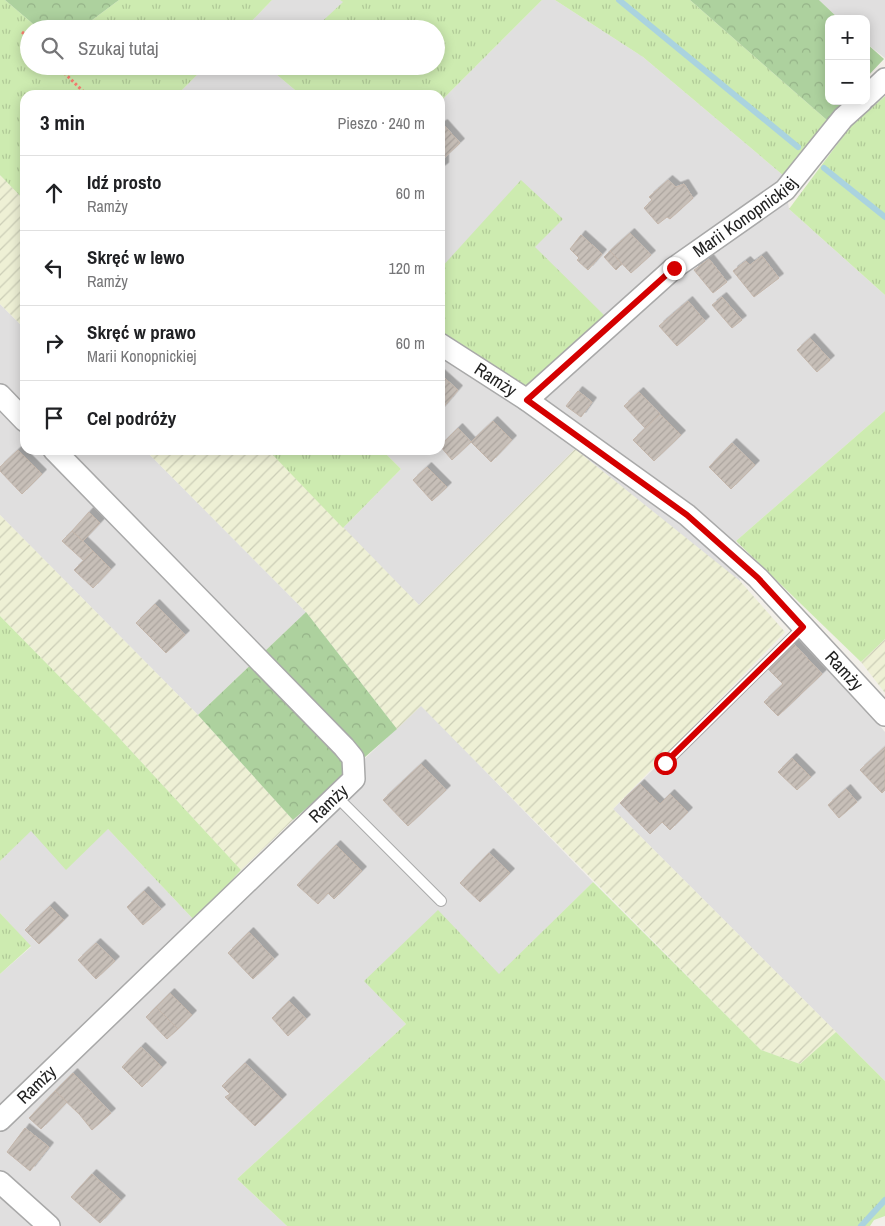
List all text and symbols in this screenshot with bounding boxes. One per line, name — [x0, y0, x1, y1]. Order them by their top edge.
map controls — [825, 15, 870, 105]
button: + — [825, 15, 870, 60]
search box — [20, 20, 445, 75]
icon: search — [38, 34, 66, 62]
text: Szukaj tutaj — [78, 35, 159, 61]
button: − — [825, 60, 870, 105]
text: 3 min — [40, 108, 85, 137]
text: Pieszo · 240 m — [337, 112, 425, 134]
text: Idź prosto — [87, 169, 161, 195]
street label: Marii Konopnickiej — [688, 171, 803, 263]
icon: ahead — [40, 179, 68, 207]
text: 60 m — [396, 182, 425, 204]
text: Ramży — [87, 195, 128, 217]
text: Skręć w lewo — [87, 244, 185, 270]
icon: left — [40, 254, 68, 282]
text: 120 m — [389, 257, 425, 279]
route end — [663, 257, 686, 280]
text: Ramży — [87, 270, 128, 292]
text: Skręć w prawo — [87, 319, 196, 345]
icon: right — [40, 329, 68, 357]
text: 60 m — [396, 332, 425, 354]
text: Marii Konopnickiej — [87, 345, 196, 367]
street label: Ramży — [470, 356, 522, 403]
icon: arrive — [40, 404, 68, 432]
text: Cel podróży — [87, 405, 176, 431]
street label: Ramży — [820, 645, 870, 696]
route start — [654, 752, 677, 775]
street label: Ramży — [303, 778, 354, 828]
street label: Ramży — [11, 1059, 62, 1109]

